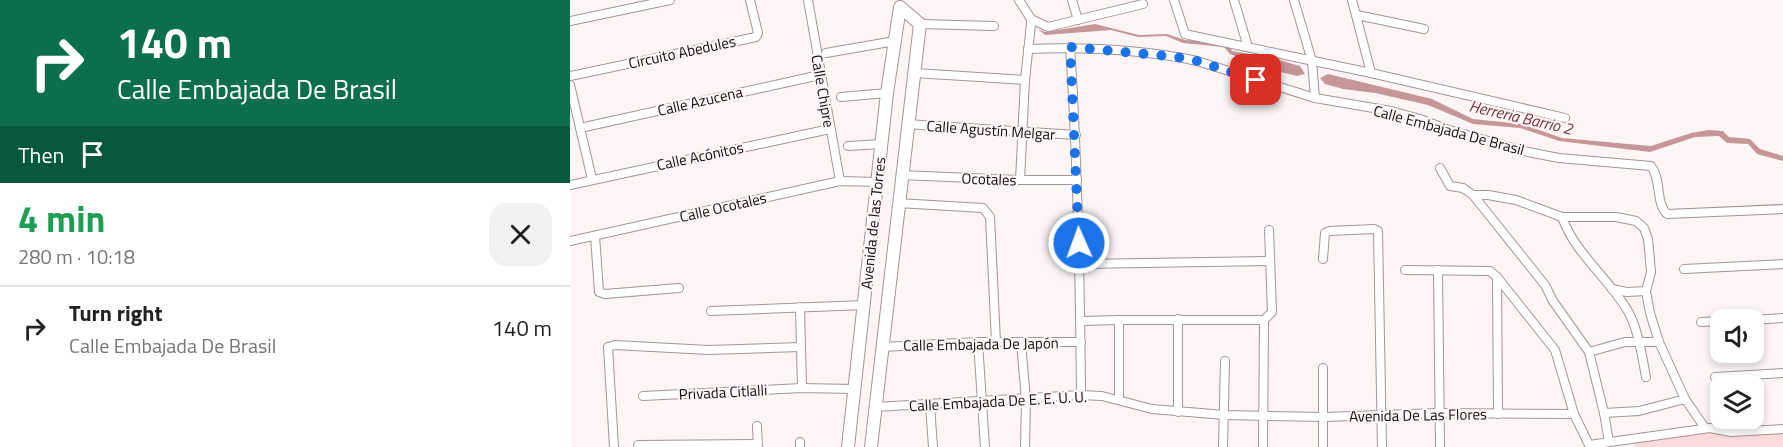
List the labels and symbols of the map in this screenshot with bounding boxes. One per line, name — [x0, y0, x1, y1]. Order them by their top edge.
street label: Circuito Abedules — [626, 29, 738, 75]
street label: Calle Chipre — [805, 53, 841, 129]
pin — [1230, 54, 1281, 105]
street label: Calle Azucena — [655, 80, 745, 122]
water label: Herreria Barrio 2 — [1467, 93, 1576, 141]
street label: Calle Embajada De Brasil — [1371, 99, 1527, 161]
street label: Calle Agustín Melgar — [926, 114, 1056, 146]
street label: Calle Acónitos — [654, 136, 746, 176]
street label: Avenida de las Torres — [855, 156, 891, 290]
street label: Ocotales — [961, 167, 1017, 191]
street label: Calle Ocotales — [677, 186, 769, 228]
position arrow — [1047, 211, 1111, 275]
street label: Calle Embajada De Japón — [903, 331, 1059, 357]
street label: Privada Citlalli — [678, 378, 768, 406]
street label: Calle Embajada De E. E. U. U. — [908, 385, 1088, 417]
street label: Avenida De Las Flores — [1349, 402, 1487, 428]

